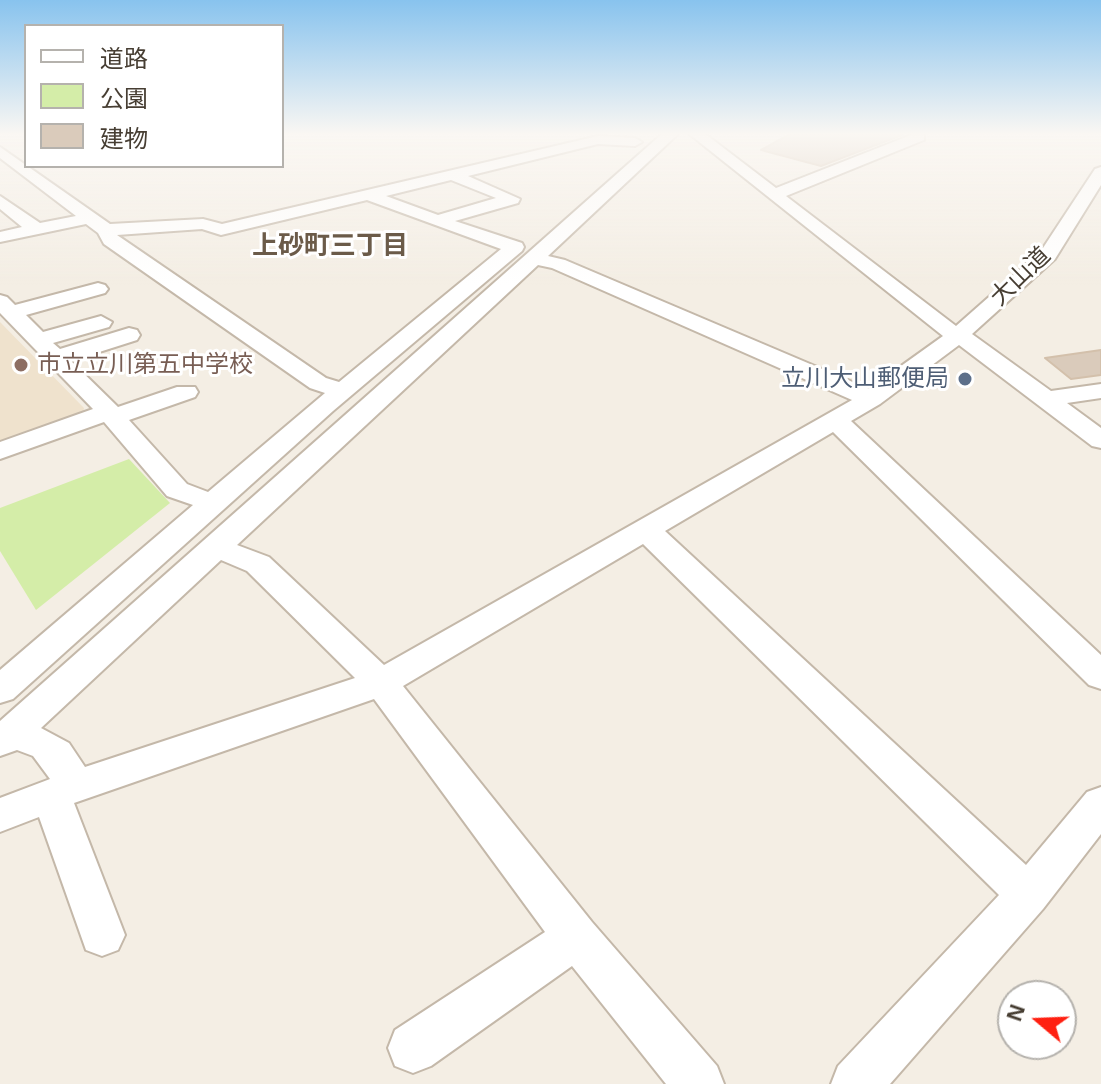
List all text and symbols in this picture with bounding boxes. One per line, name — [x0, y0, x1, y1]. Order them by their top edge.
legend — [24, 24, 284, 168]
text: 道路 — [100, 45, 148, 72]
text: 公園 — [100, 85, 148, 112]
text: 建物 — [100, 125, 148, 152]
district label: 上砂町三丁目 — [252, 231, 408, 263]
street label: 大山道 — [985, 242, 1057, 312]
place label: 市立立川第五中学校 — [37, 351, 253, 379]
marker: 市立立川第五中学校 — [12, 356, 30, 374]
place label: 立川大山郵便局 — [781, 365, 949, 393]
marker: 立川大山郵便局 — [956, 370, 974, 388]
north arrow — [997, 980, 1077, 1060]
text: N — [1001, 1001, 1030, 1024]

